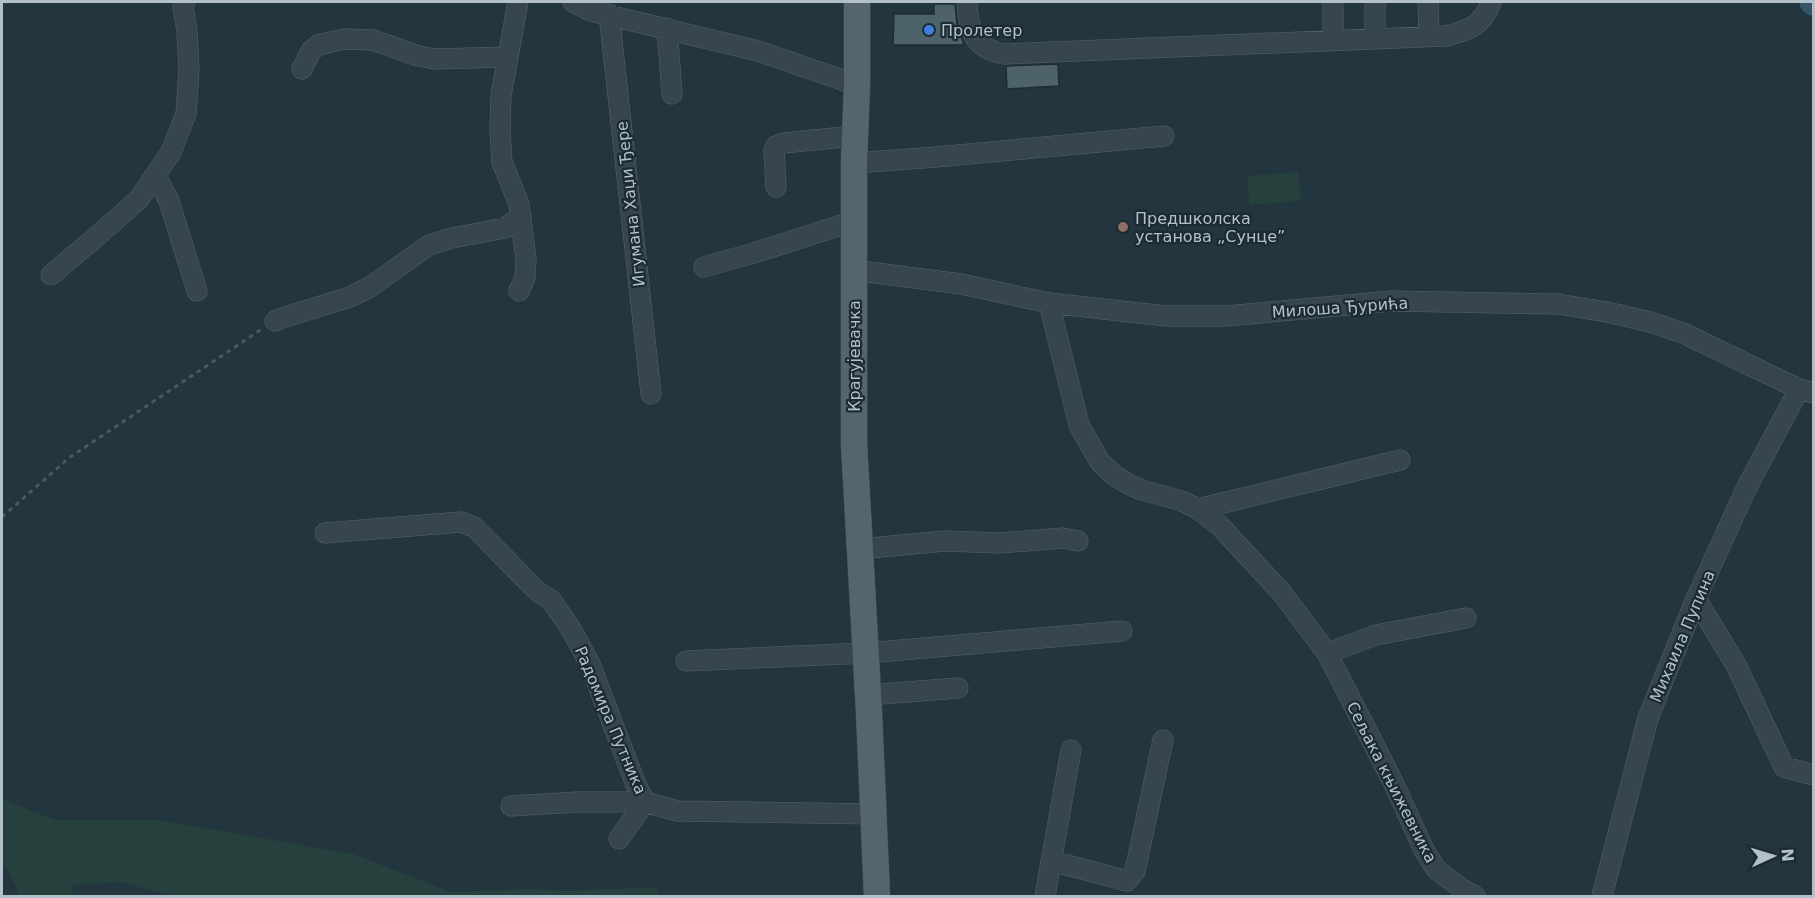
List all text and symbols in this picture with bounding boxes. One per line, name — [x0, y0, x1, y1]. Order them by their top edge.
place label: Пролетер — [941, 21, 1022, 40]
marker: Пролетер — [922, 23, 936, 37]
street label: Игумана Хаџи Ђере — [612, 120, 649, 288]
place label: Предшколска установа „Сунце” — [1135, 209, 1285, 246]
marker: Предшколска установа „Сунце” — [1116, 220, 1130, 234]
street label: Милоша Ђурића — [1271, 293, 1409, 322]
street label: Крагујевачка — [845, 300, 864, 412]
street label: Михаила Пупина — [1646, 567, 1719, 705]
street label: Радомира Путника — [571, 643, 650, 797]
street label: Сељака књижевника — [1343, 698, 1440, 866]
north arrow — [1743, 826, 1803, 886]
text: N — [1778, 848, 1797, 862]

